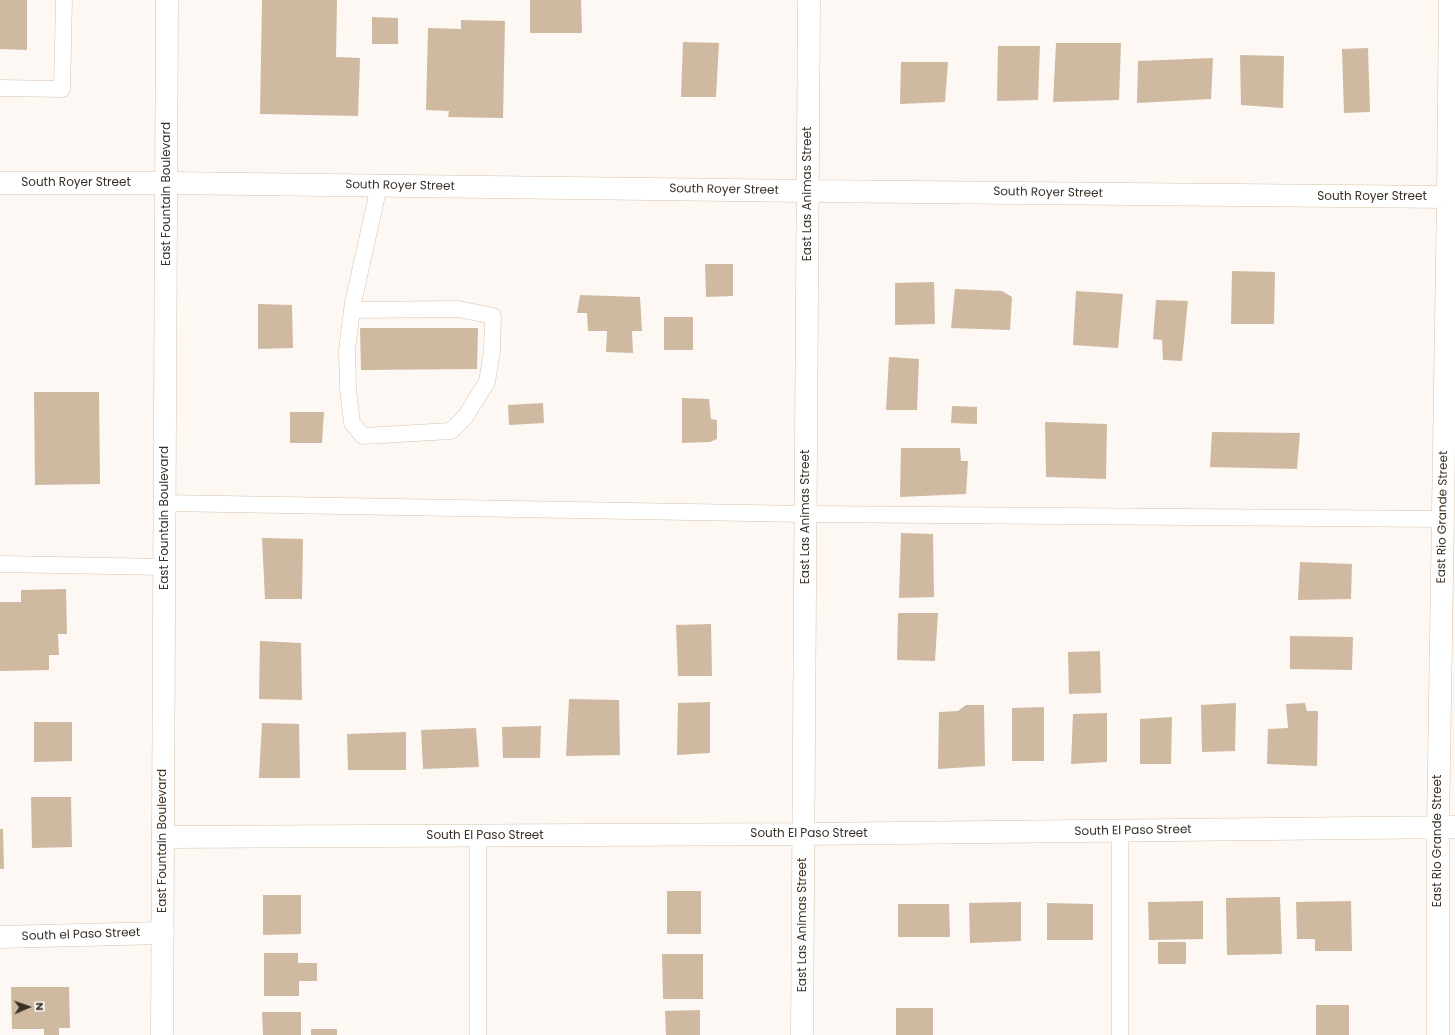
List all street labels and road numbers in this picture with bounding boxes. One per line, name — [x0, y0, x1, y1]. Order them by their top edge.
street label: East Fountain Boulevard — [160, 122, 174, 266]
street label: East Las Animas Street — [801, 127, 815, 261]
street label: South Royer Street — [21, 176, 131, 190]
street label: South Royer Street — [345, 178, 455, 194]
street label: South Royer Street — [669, 182, 779, 198]
street label: South Royer Street — [993, 185, 1103, 201]
street label: South Royer Street — [1317, 190, 1427, 204]
street label: East Fountain Boulevard — [158, 446, 172, 590]
street label: East Las Animas Street — [799, 450, 813, 584]
street label: East Rio Grande Street — [1435, 451, 1451, 583]
street label: East Fountain Boulevard — [156, 769, 170, 913]
street label: East Rio Grande Street — [1431, 775, 1445, 907]
street label: South El Paso Street — [1074, 823, 1192, 839]
street label: South El Paso Street — [750, 827, 868, 841]
street label: South El Paso Street — [426, 829, 544, 843]
street label: East Las Animas Street — [796, 858, 810, 992]
street label: South el Paso Street — [21, 926, 141, 944]

